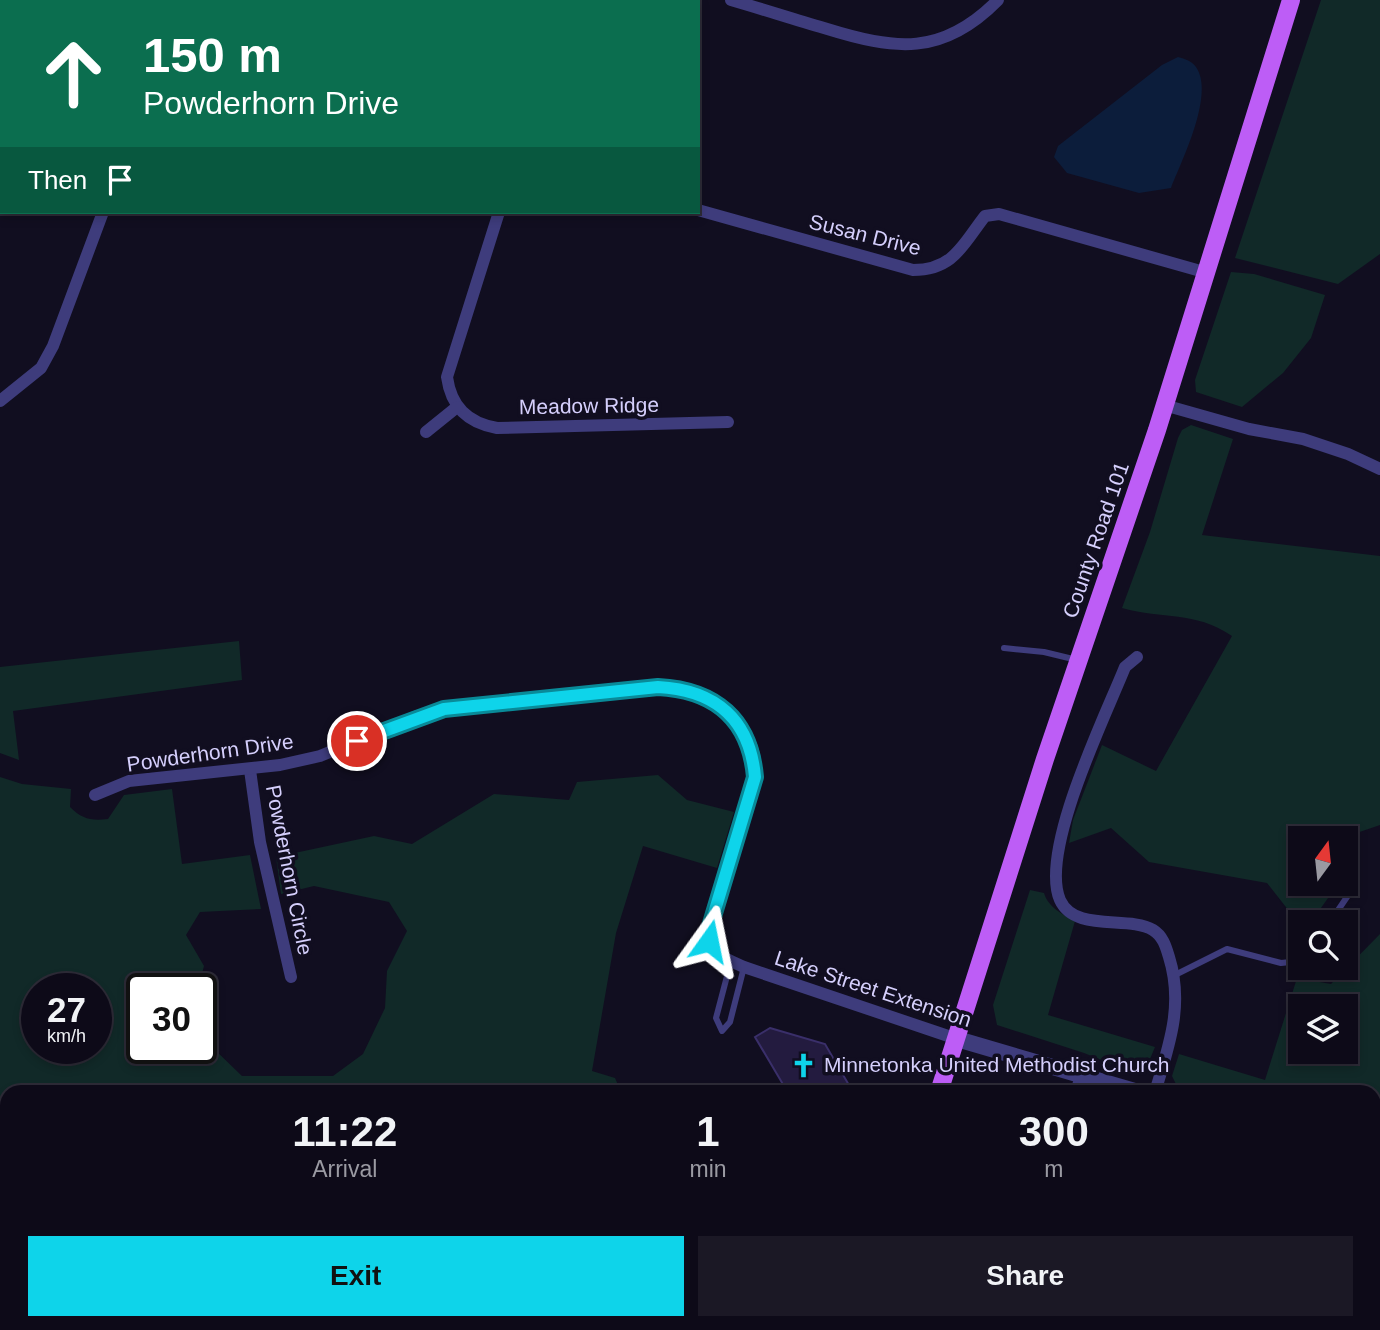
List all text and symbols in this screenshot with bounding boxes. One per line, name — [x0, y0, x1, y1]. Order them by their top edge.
icon: ahead — [28, 28, 119, 119]
text: 150 m — [143, 28, 282, 82]
text: Powderhorn Drive — [143, 85, 399, 121]
icon: arrive — [101, 161, 139, 199]
text: Then — [28, 165, 87, 195]
street label: Susan Drive — [807, 210, 923, 260]
street label: Meadow Ridge — [519, 393, 659, 418]
street label: County Road 101 — [1058, 459, 1133, 621]
pin — [327, 711, 387, 771]
icon: arrive — [338, 722, 376, 760]
street label: Powderhorn Drive — [125, 729, 295, 776]
street label: Powderhorn Circle — [262, 783, 317, 957]
north arrow — [1288, 826, 1358, 896]
map controls — [1288, 826, 1358, 1064]
position arrow — [672, 904, 746, 978]
button: search — [1288, 910, 1358, 980]
street label: Lake Street Extension — [772, 946, 974, 1031]
speed limit sign: 30 — [126, 973, 217, 1064]
text: 27 — [47, 990, 86, 1029]
button: layers — [1288, 994, 1358, 1064]
text: km/h — [47, 1026, 86, 1046]
church icon: Minnetonka United Methodist Church — [790, 1051, 818, 1079]
place label: Minnetonka United Methodist Church — [824, 1053, 1170, 1076]
text: 11:22 — [292, 1108, 397, 1155]
text: 1 — [696, 1108, 720, 1155]
text: 300 — [1019, 1108, 1089, 1155]
text: Arrival — [312, 1156, 377, 1182]
text: min — [689, 1156, 727, 1182]
text: m — [1044, 1156, 1063, 1182]
button: Exit — [28, 1236, 684, 1316]
button: Share — [698, 1236, 1353, 1316]

